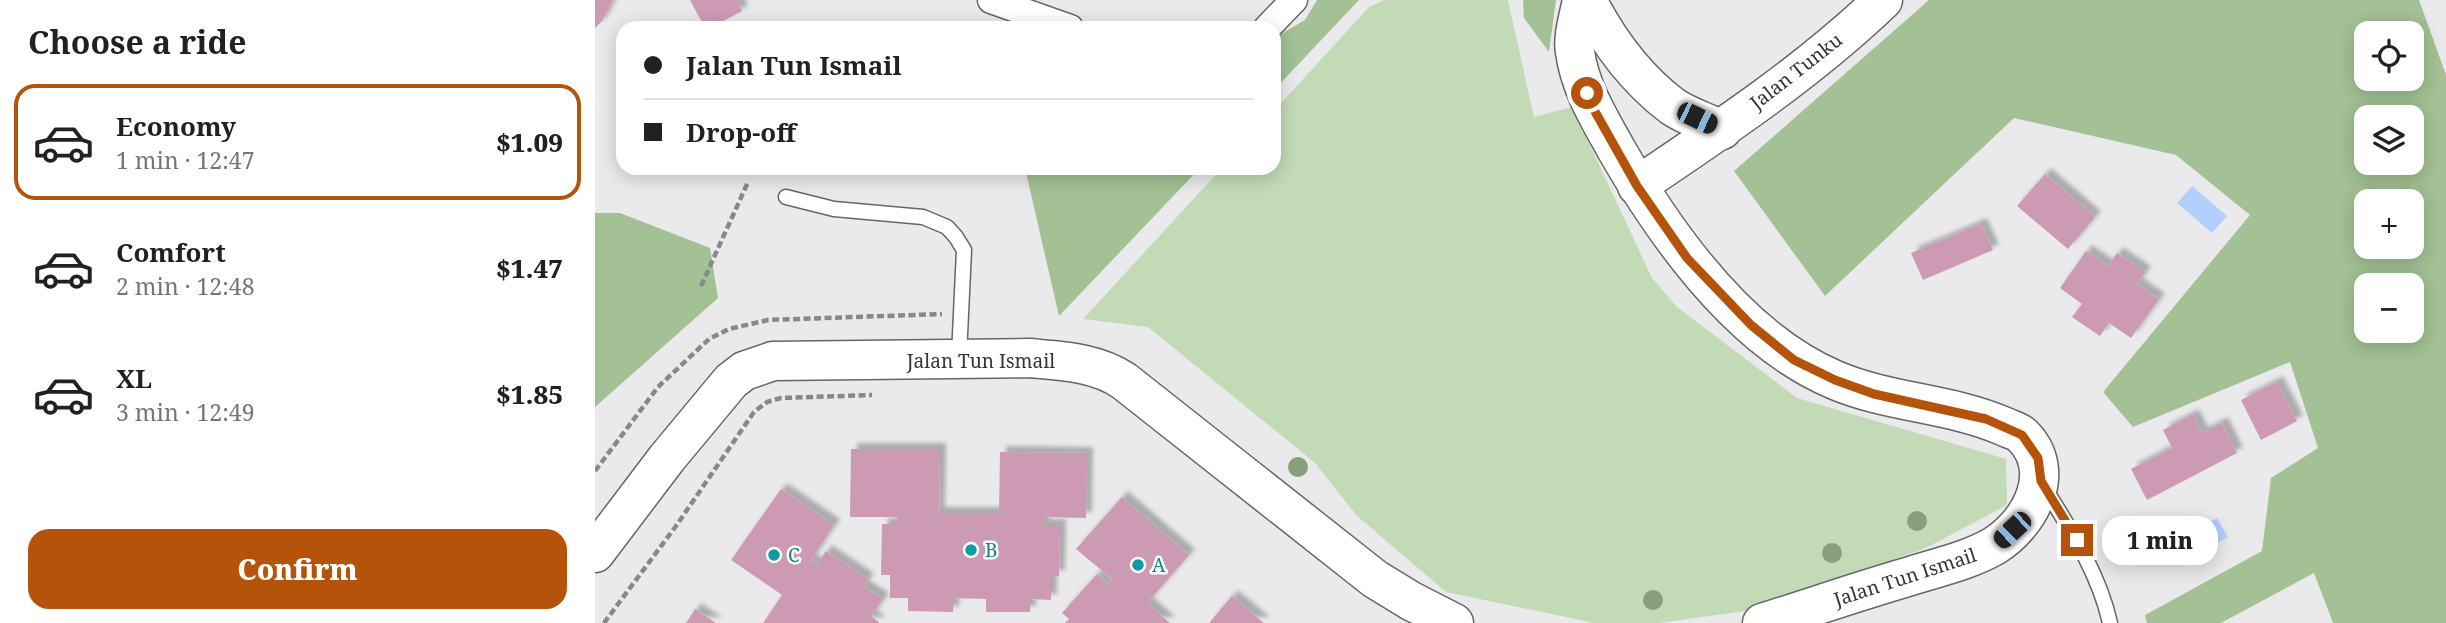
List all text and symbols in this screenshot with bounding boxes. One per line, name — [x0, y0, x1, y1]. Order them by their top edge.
text: Choose a ride — [28, 20, 247, 63]
map controls — [2354, 21, 2424, 343]
button: locate — [2354, 21, 2424, 91]
street label: Jalan Tunku — [1744, 27, 1848, 116]
text: Jalan Tun Ismail — [686, 47, 902, 83]
route start — [1571, 77, 1603, 109]
car — [1674, 99, 1721, 137]
button: layers — [2354, 105, 2424, 175]
text: Economy — [116, 108, 236, 144]
icon: car — [32, 111, 95, 174]
text: Drop-off — [686, 114, 796, 150]
text: $1.09 — [496, 124, 563, 160]
text: 1 min · 12:47 — [116, 144, 254, 176]
button: + — [2354, 189, 2424, 259]
text: Comfort — [116, 234, 226, 270]
icon: car — [32, 237, 95, 300]
text: $1.47 — [496, 250, 563, 286]
text: 2 min · 12:48 — [116, 270, 254, 302]
button: − — [2354, 273, 2424, 343]
street label: Jalan Tun Ismail — [906, 348, 1055, 374]
text: XL — [116, 360, 152, 396]
icon: car — [32, 363, 95, 426]
text: $1.85 — [496, 376, 563, 412]
text: 3 min · 12:49 — [116, 396, 254, 428]
car — [1990, 508, 2035, 552]
callout: 1 min — [2101, 516, 2217, 564]
route end — [2061, 524, 2093, 556]
text: 1 min — [2127, 524, 2193, 556]
button: Confirm — [28, 529, 567, 609]
place label: B — [985, 537, 997, 563]
place label: C — [788, 542, 800, 568]
marker: B — [963, 542, 979, 558]
street label: Jalan Tun Ismail — [1829, 542, 1980, 613]
marker: C — [766, 547, 782, 563]
place label: A — [1152, 552, 1166, 578]
marker: A — [1130, 557, 1146, 573]

